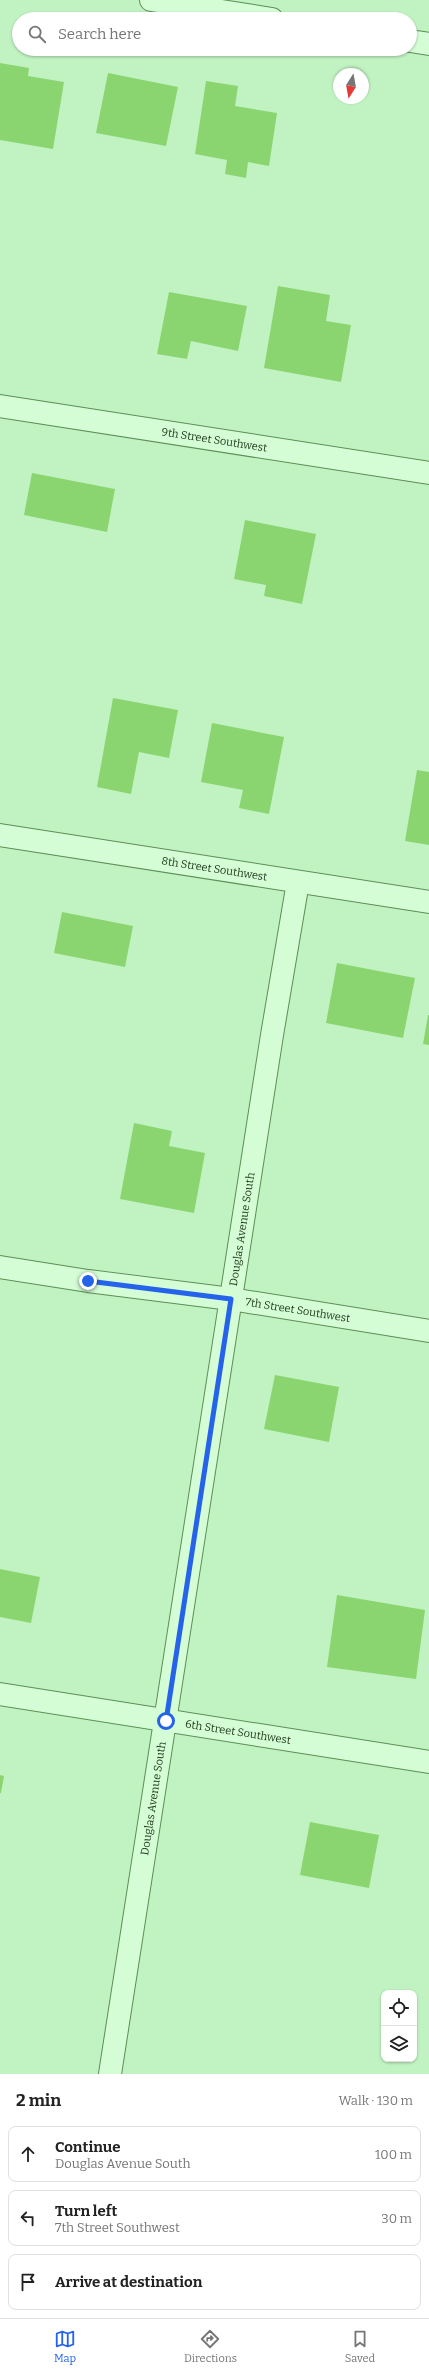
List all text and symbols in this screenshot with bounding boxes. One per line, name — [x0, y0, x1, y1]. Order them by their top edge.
search box — [12, 12, 417, 56]
icon: search — [26, 23, 48, 45]
text: Search here — [58, 25, 141, 43]
north arrow — [333, 68, 369, 104]
street label: 9th Street Southwest — [161, 425, 268, 455]
street label: 8th Street Southwest — [161, 854, 268, 884]
street label: Douglas Avenue South — [227, 1171, 258, 1287]
route end — [79, 1272, 97, 1290]
street label: 7th Street Southwest — [245, 1295, 351, 1325]
route start — [157, 1712, 175, 1730]
street label: 6th Street Southwest — [184, 1717, 292, 1747]
street label: Douglas Avenue South — [138, 1741, 169, 1856]
map controls — [381, 1990, 417, 2062]
button: locate — [381, 1990, 417, 2026]
button: layers — [381, 2026, 417, 2062]
text: 2 min — [16, 2090, 61, 2111]
text: Walk · 130 m — [339, 2093, 413, 2108]
text: Continue — [55, 2138, 121, 2156]
icon: ahead — [17, 2143, 39, 2165]
text: 100 m — [375, 2147, 412, 2162]
text: Douglas Avenue South — [55, 2156, 191, 2171]
text: Turn left — [55, 2202, 117, 2220]
icon: left — [17, 2207, 39, 2229]
text: 30 m — [381, 2211, 412, 2226]
text: 7th Street Southwest — [55, 2220, 180, 2235]
icon: arrive — [17, 2271, 39, 2293]
text: Arrive at destination — [55, 2273, 202, 2291]
tab: Map — [54, 2328, 76, 2365]
tab: Directions — [184, 2328, 237, 2365]
tab: Saved — [345, 2328, 375, 2365]

